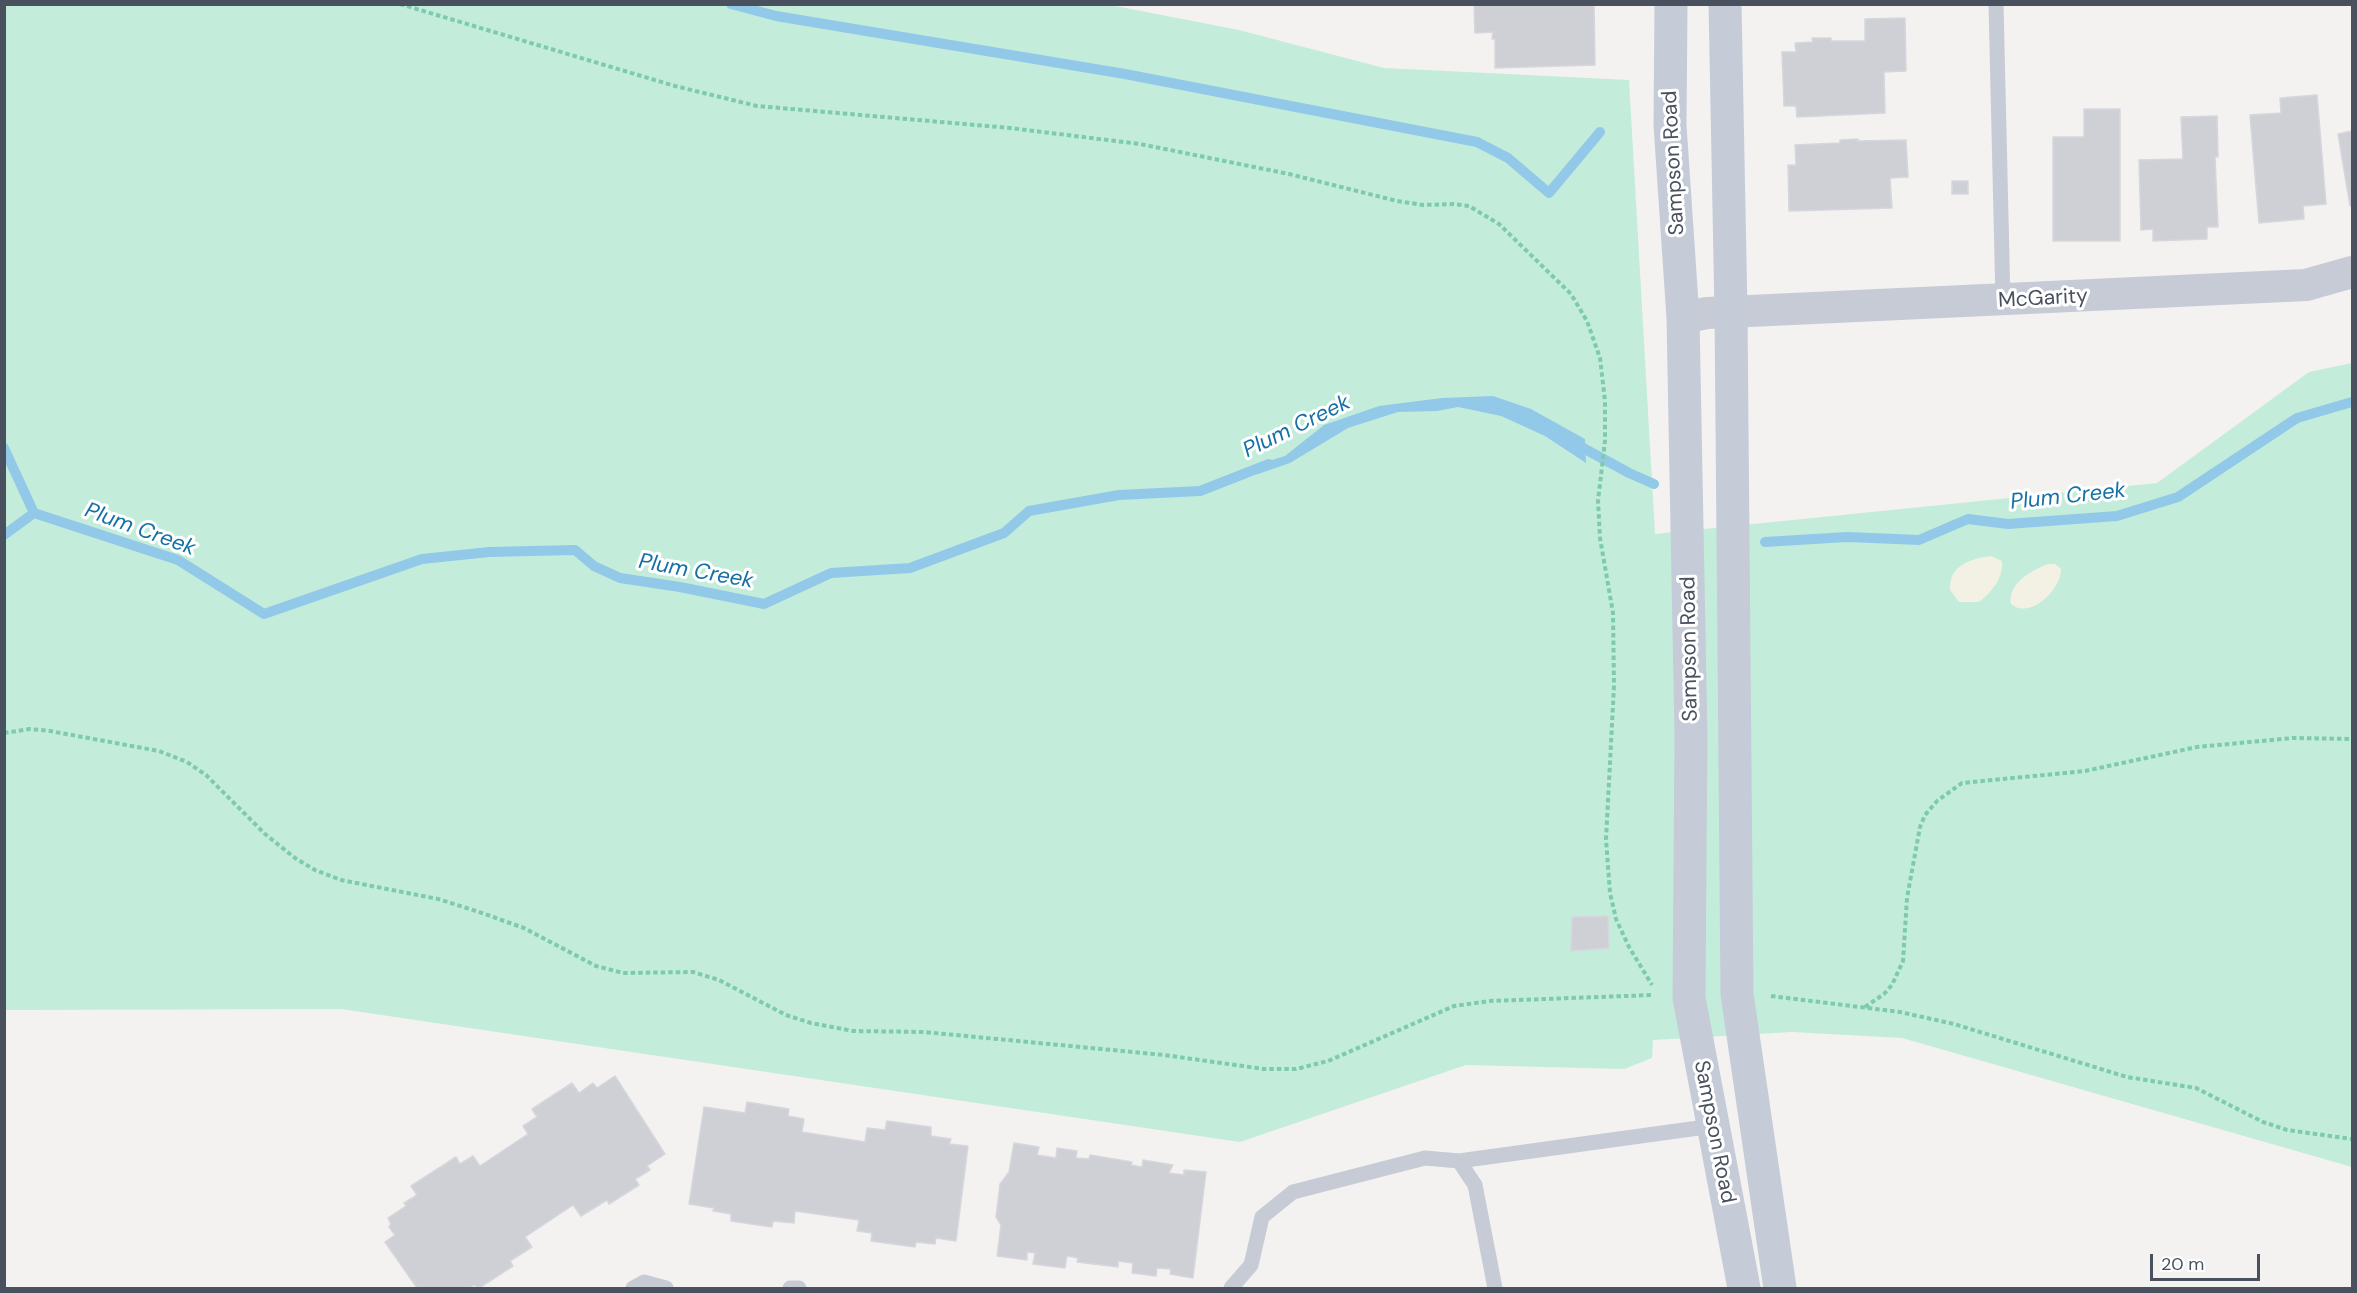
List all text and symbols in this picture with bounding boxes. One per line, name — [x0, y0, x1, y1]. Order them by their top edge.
street label: Sampson Road — [1658, 90, 1690, 236]
street label: McGarity — [1998, 284, 2088, 314]
water label: Plum Creek — [1239, 390, 1355, 464]
water label: Plum Creek — [2009, 478, 2127, 516]
water label: Plum Creek — [81, 498, 199, 562]
water label: Plum Creek — [637, 549, 755, 595]
street label: Sampson Road — [1676, 576, 1704, 722]
street label: Sampson Road — [1688, 1058, 1740, 1206]
scale bar — [2153, 1242, 2262, 1280]
text: 20 m — [2161, 1252, 2204, 1276]

